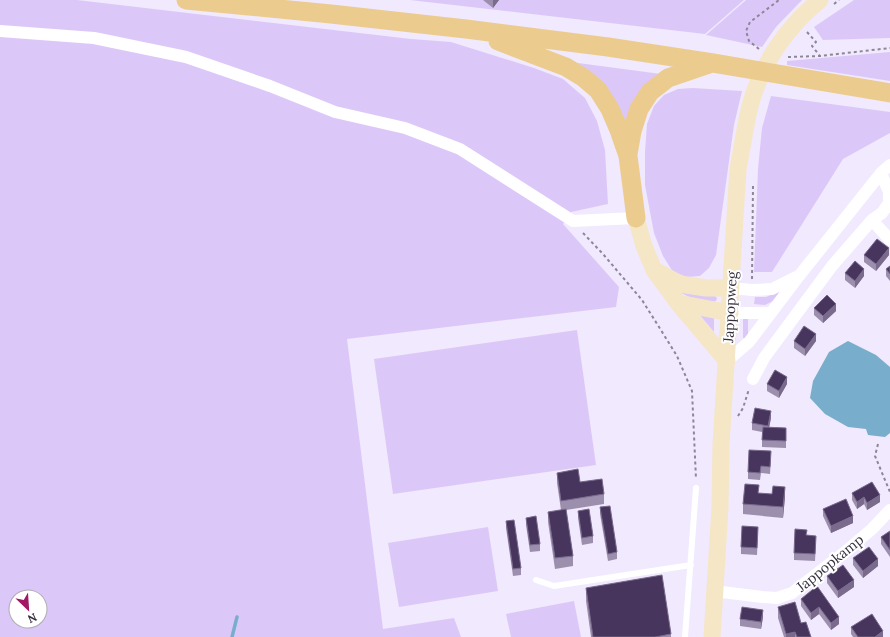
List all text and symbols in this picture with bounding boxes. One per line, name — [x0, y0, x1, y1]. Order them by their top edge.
street label: Jappopweg — [719, 270, 741, 344]
street label: Jappopkamp — [792, 530, 867, 596]
north arrow — [8, 589, 48, 629]
text: N — [25, 610, 39, 626]

